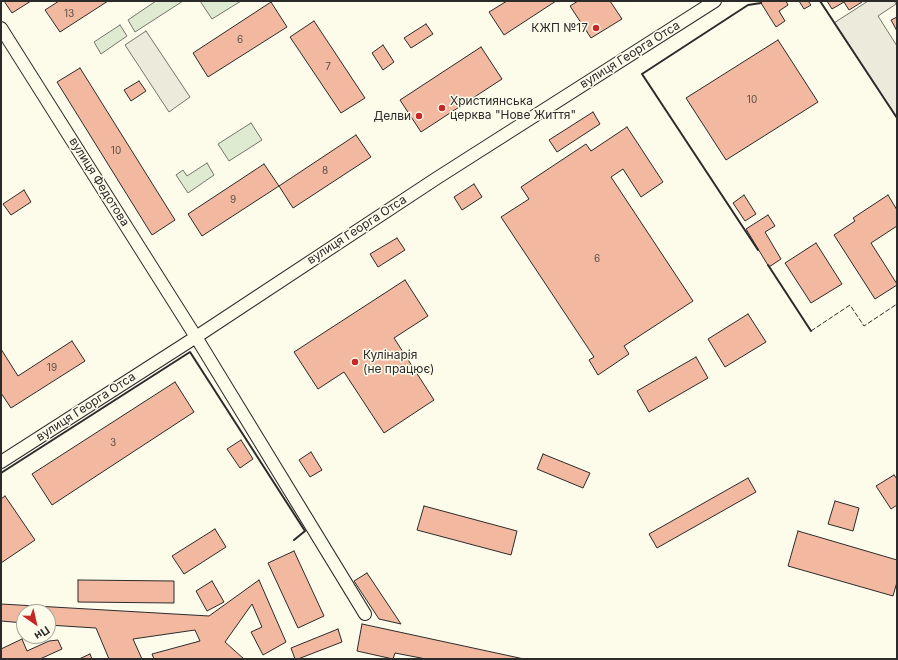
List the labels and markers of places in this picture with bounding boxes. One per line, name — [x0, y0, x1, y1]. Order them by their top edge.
place label: КЖП №17 — [531, 21, 588, 35]
marker: КЖП №17 — [591, 23, 601, 33]
place label: Християнська церква "Нове Життя" — [450, 94, 576, 122]
marker: Християнська церква "Нове Життя" — [437, 103, 447, 113]
place label: Делви — [373, 109, 411, 123]
marker: Делви — [414, 111, 424, 121]
place label: Кулінарія (не працює) — [363, 348, 434, 376]
marker: Кулінарія (не працює) — [350, 357, 360, 367]

